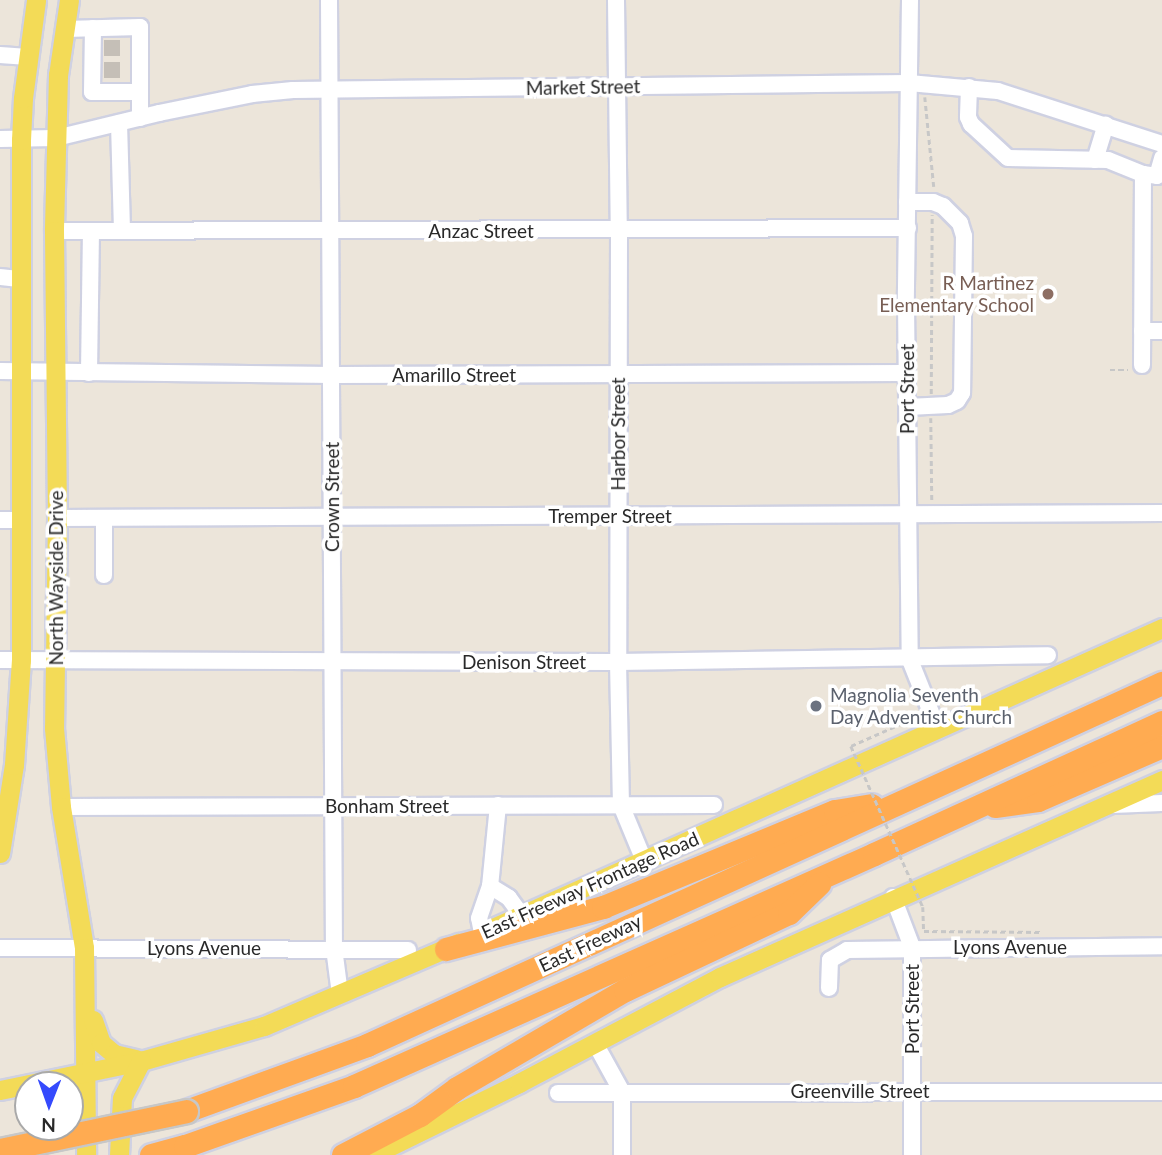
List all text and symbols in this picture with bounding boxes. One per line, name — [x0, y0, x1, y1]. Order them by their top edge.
street label: Market Street — [526, 75, 640, 99]
street label: Anzac Street — [428, 220, 534, 242]
place label: R Martinez Elementary School — [879, 272, 1034, 316]
marker: R Martinez Elementary School — [1040, 286, 1056, 302]
street label: Port Street — [896, 344, 918, 434]
street label: Amarillo Street — [392, 364, 516, 386]
street label: Harbor Street — [607, 377, 629, 491]
street label: Crown Street — [321, 442, 343, 552]
street label: North Wayside Drive — [45, 490, 67, 666]
street label: Tremper Street — [548, 505, 672, 527]
street label: Denison Street — [462, 651, 586, 673]
place label: Magnolia Seventh Day Adventist Church — [830, 684, 1013, 728]
marker: Magnolia Seventh Day Adventist Church — [808, 698, 824, 714]
street label: Bonham Street — [325, 795, 449, 817]
street label: East Freeway Frontage Road — [478, 827, 702, 943]
street label: East Freeway — [535, 909, 645, 977]
street label: Lyons Avenue — [953, 936, 1067, 958]
street label: Lyons Avenue — [147, 937, 261, 959]
street label: Port Street — [901, 964, 923, 1054]
north arrow — [14, 1071, 84, 1141]
street label: Greenville Street — [791, 1080, 929, 1102]
text: N — [41, 1114, 56, 1137]

